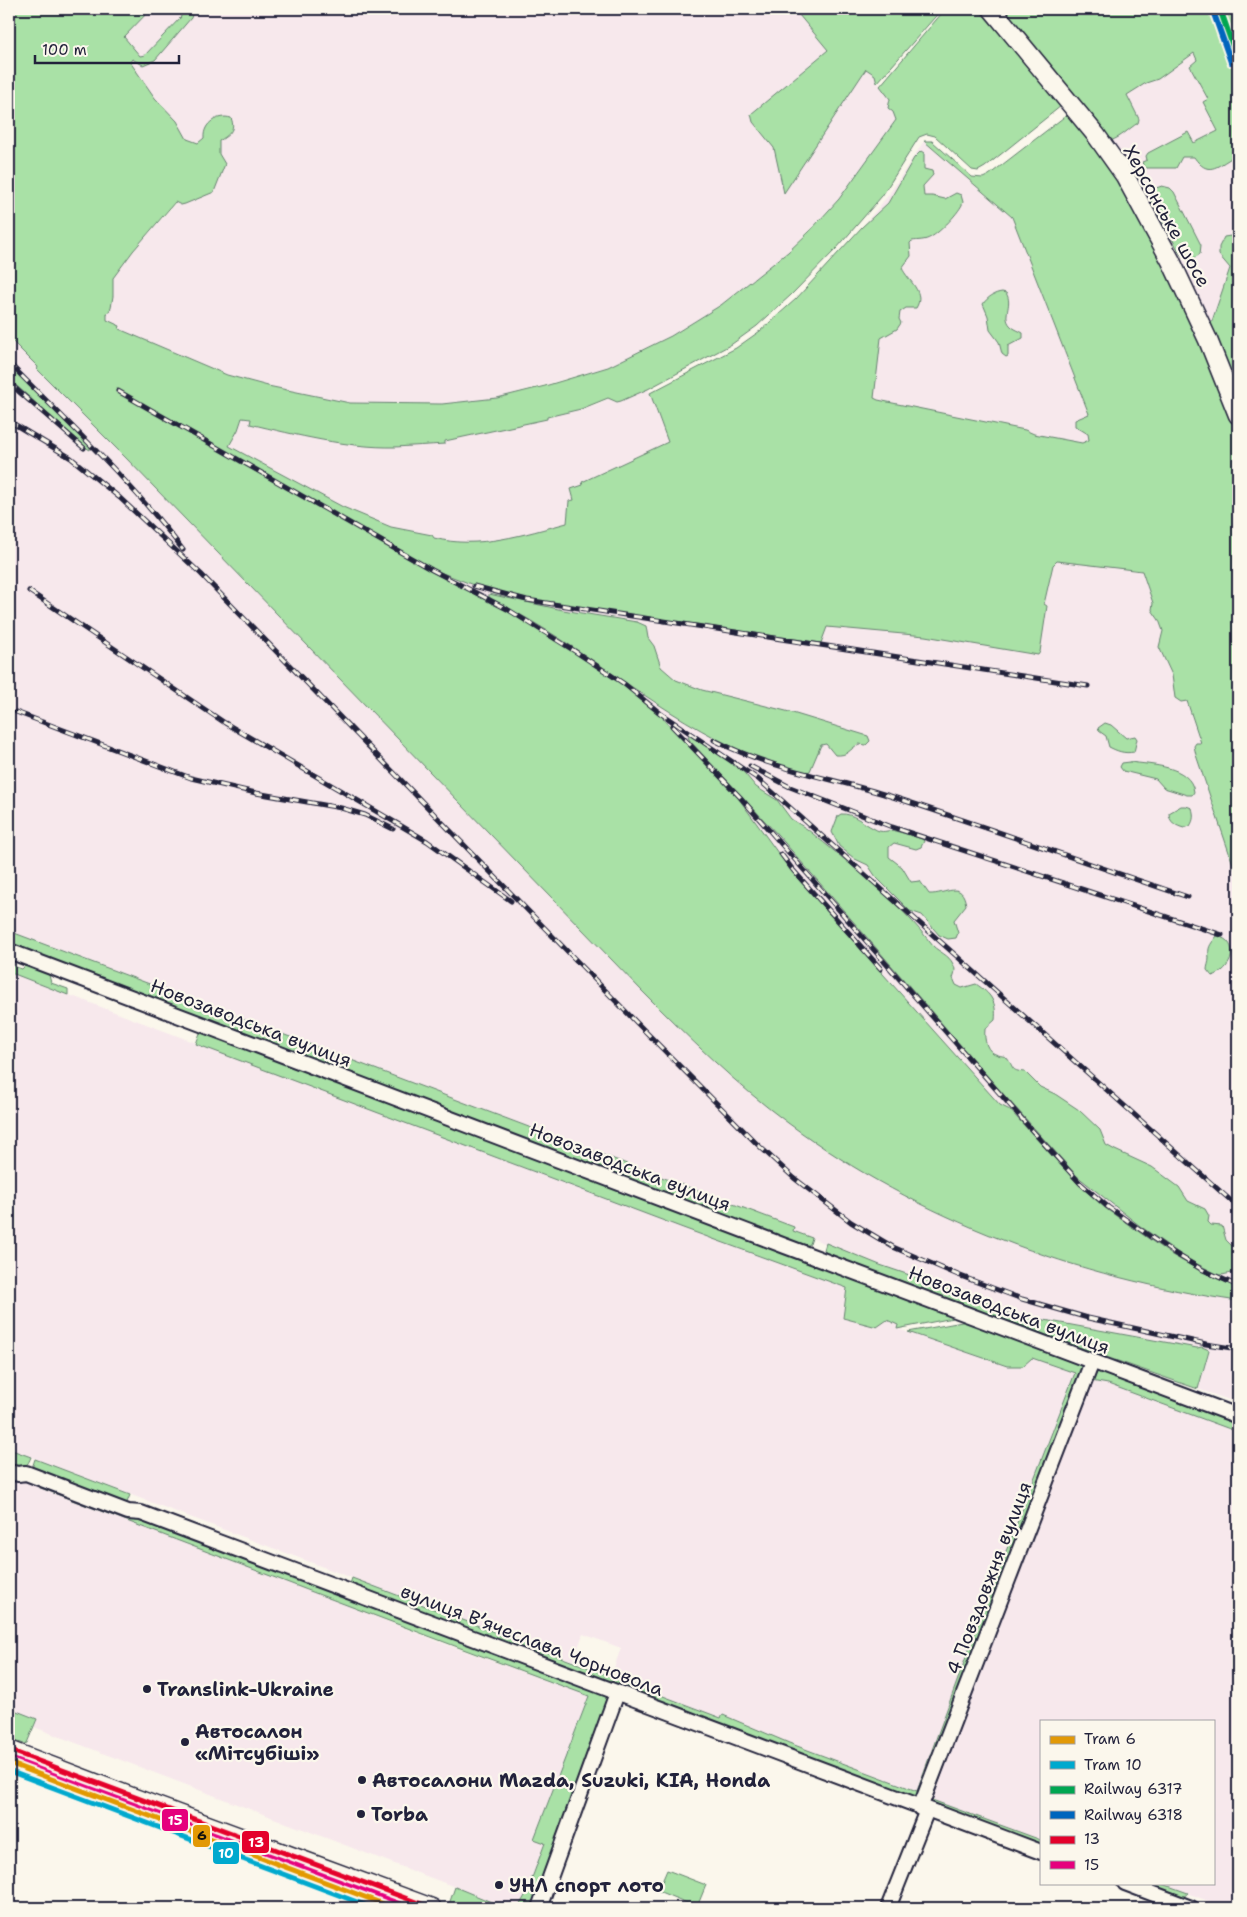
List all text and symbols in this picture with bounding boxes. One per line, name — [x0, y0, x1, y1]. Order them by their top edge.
scale bar — [35, 32, 179, 64]
text: 100 m — [42, 40, 87, 60]
street label: Херсонське шосе — [1118, 140, 1216, 292]
street label: Новозаводська вулиця — [147, 973, 355, 1073]
street label: Новозаводська вулиця — [526, 1117, 734, 1217]
street label: Новозаводська вулиця — [905, 1260, 1113, 1360]
street label: 4 Повздовжня вулиця — [941, 1478, 1037, 1678]
street label: вулиця Вʼячеслава Чорновола — [397, 1578, 667, 1702]
place label: Translink-Ukraine — [157, 1677, 334, 1702]
marker: Translink-Ukraine — [141, 1683, 153, 1695]
place label: Автосалон «Мітсубіші» — [195, 1719, 319, 1766]
legend — [1040, 1720, 1214, 1884]
text: Tram 6 — [1084, 1729, 1136, 1749]
marker: Автосалон «Мітсубіші» — [179, 1736, 191, 1748]
text: Tram 10 — [1084, 1755, 1142, 1775]
place label: Автосалони Mazda, Suzuki, KIA, Honda — [372, 1768, 770, 1793]
marker: Автосалони Mazda, Suzuki, KIA, Honda — [356, 1774, 368, 1786]
text: Railway 6317 — [1084, 1779, 1183, 1799]
place label: Torba — [371, 1802, 428, 1827]
text: Railway 6318 — [1084, 1805, 1183, 1825]
line badge: 15 — [161, 1808, 189, 1832]
marker: Torba — [355, 1808, 367, 1820]
text: 15 — [167, 1811, 183, 1829]
line badge: 6 — [192, 1824, 211, 1848]
text: 6 — [197, 1826, 207, 1844]
text: 13 — [1084, 1829, 1100, 1849]
line badge: 13 — [241, 1830, 270, 1854]
text: 13 — [248, 1833, 264, 1851]
line badge: 10 — [212, 1841, 240, 1865]
text: 10 — [218, 1844, 234, 1862]
text: 15 — [1084, 1855, 1099, 1875]
place label: УНЛ спорт лото — [509, 1873, 664, 1898]
marker: УНЛ спорт лото — [493, 1879, 505, 1891]

